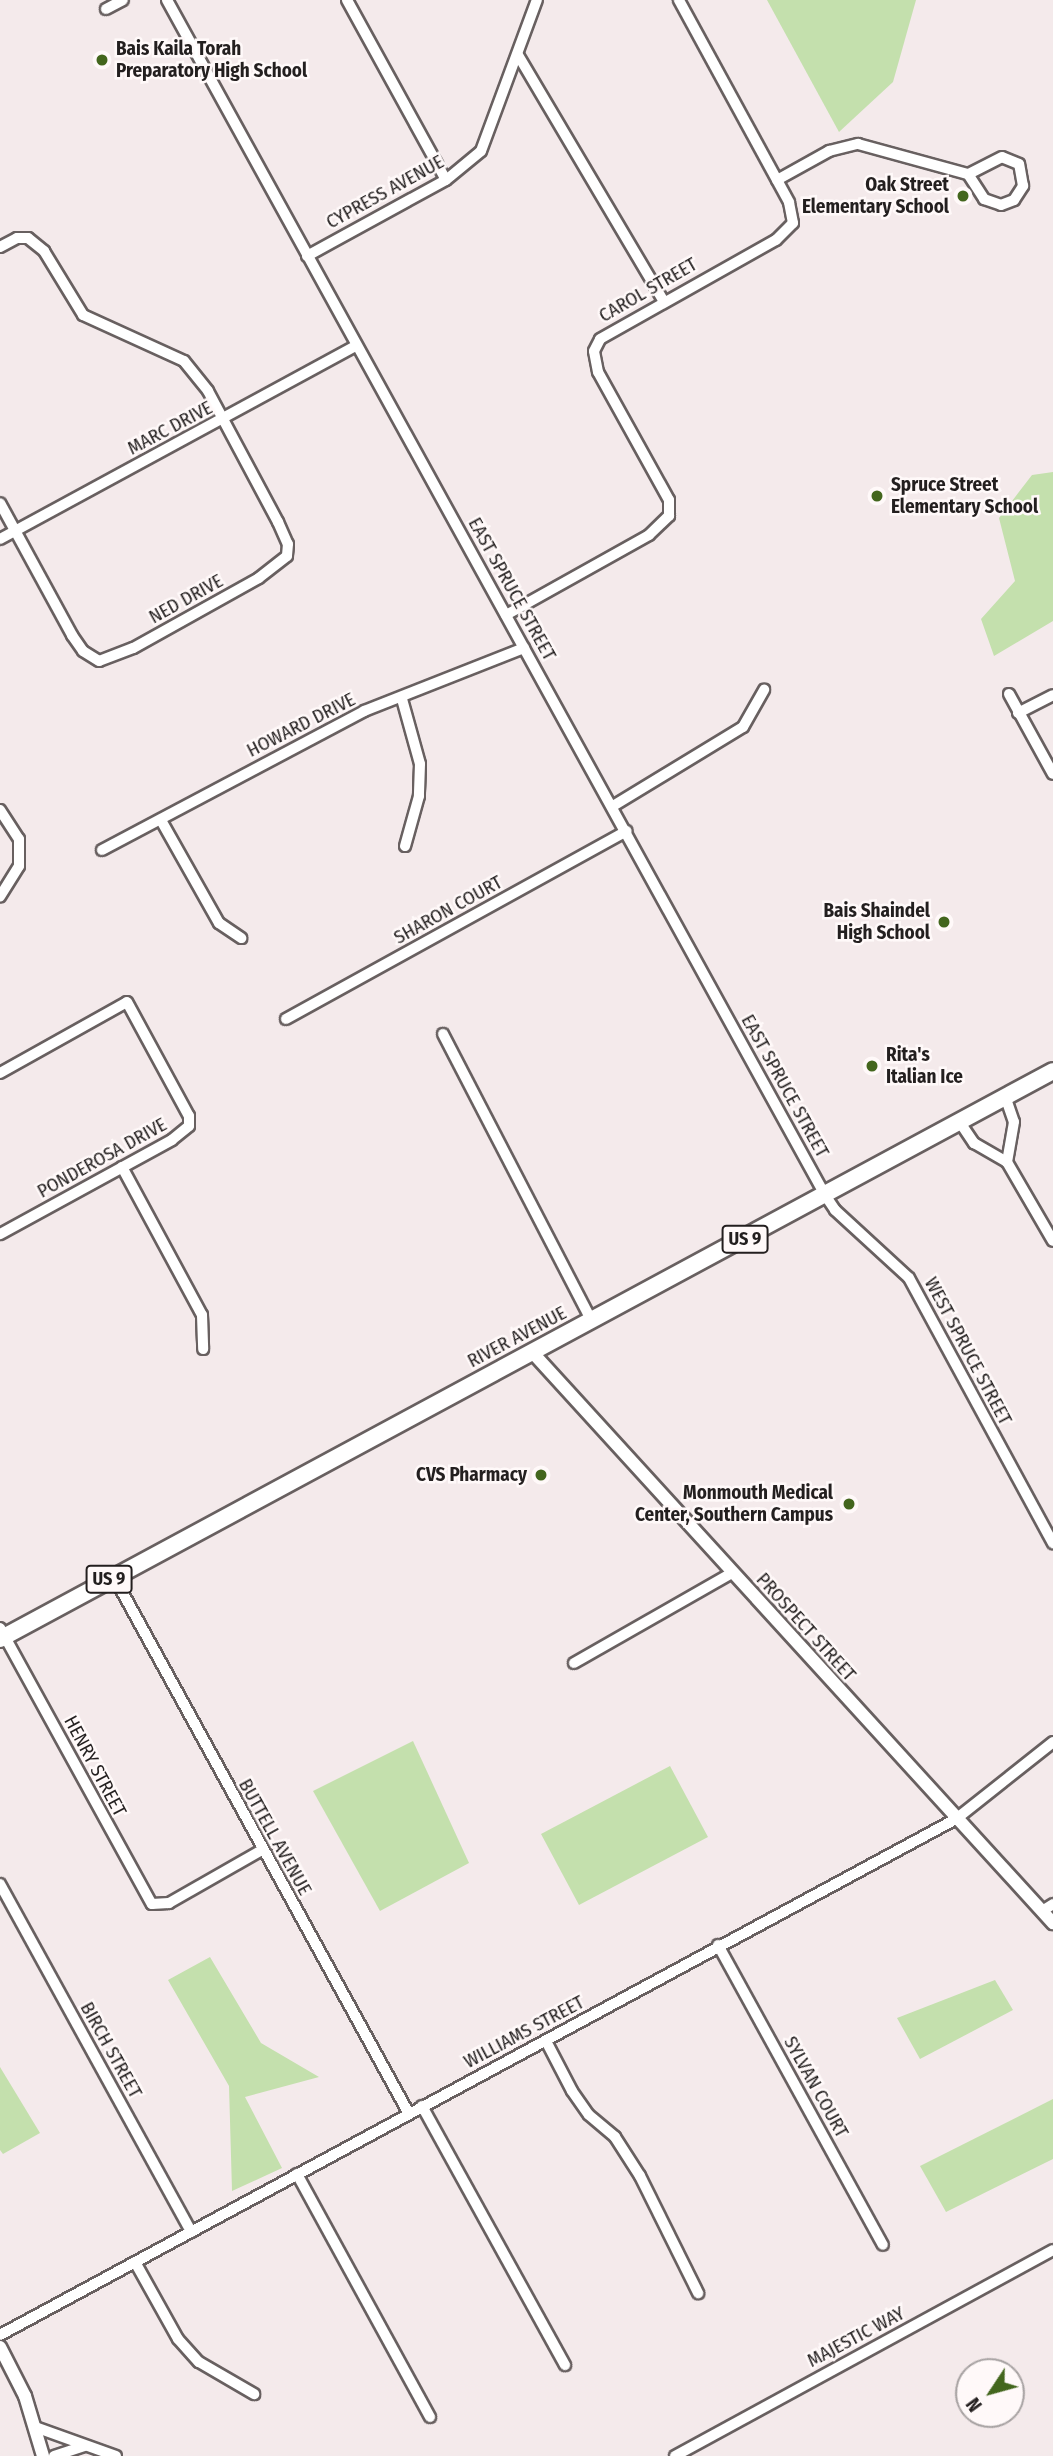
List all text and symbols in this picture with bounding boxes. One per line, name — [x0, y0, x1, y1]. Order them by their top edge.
place label: Bais Kaila Torah Preparatory High School — [116, 38, 307, 82]
marker: Bais Kaila Torah Preparatory High School — [94, 52, 110, 68]
street label: CYPRESS AVENUE — [322, 150, 448, 234]
place label: Oak Street Elementary School — [802, 174, 949, 218]
marker: Oak Street Elementary School — [955, 188, 971, 204]
street label: CAROL STREET — [595, 253, 701, 327]
street label: MARC DRIVE — [124, 396, 216, 460]
place label: Spruce Street Elementary School — [891, 474, 1038, 518]
marker: Spruce Street Elementary School — [869, 488, 885, 504]
street label: EAST SPRUCE STREET — [463, 514, 561, 664]
street label: NED DRIVE — [145, 569, 227, 629]
street label: HOWARD DRIVE — [243, 688, 359, 762]
street label: SHARON COURT — [390, 871, 506, 949]
place label: Bais Shaindel High School — [823, 900, 930, 944]
marker: Bais Shaindel High School — [936, 914, 952, 930]
street label: EAST SPRUCE STREET — [736, 1011, 834, 1161]
place label: Rita's Italian Ice — [886, 1044, 963, 1088]
marker: Rita's Italian Ice — [864, 1058, 880, 1074]
street label: PONDEROSA DRIVE — [33, 1113, 171, 1203]
road number: US 9 — [720, 1224, 770, 1254]
street label: WEST SPRUCE STREET — [919, 1273, 1017, 1429]
street label: RIVER AVENUE — [464, 1301, 570, 1373]
place label: CVS Pharmacy — [416, 1464, 527, 1486]
marker: CVS Pharmacy — [533, 1467, 549, 1483]
place label: Monmouth Medical Center, Southern Campus — [635, 1482, 833, 1526]
marker: Monmouth Medical Center, Southern Campus — [839, 1494, 859, 1514]
road number: US 9 — [84, 1564, 134, 1594]
street label: PROSPECT STREET — [751, 1568, 861, 1686]
street label: HENRY STREET — [59, 1712, 131, 1820]
street label: BUTTELL AVENUE — [234, 1775, 316, 1899]
street label: WILLIAMS STREET — [460, 1991, 588, 2073]
street label: BIRCH STREET — [75, 1998, 147, 2102]
street label: SYLVAN COURT — [779, 2032, 853, 2142]
street label: MAJESTIC WAY — [803, 2302, 909, 2372]
north arrow — [955, 2358, 1025, 2428]
text: N — [962, 2393, 987, 2416]

